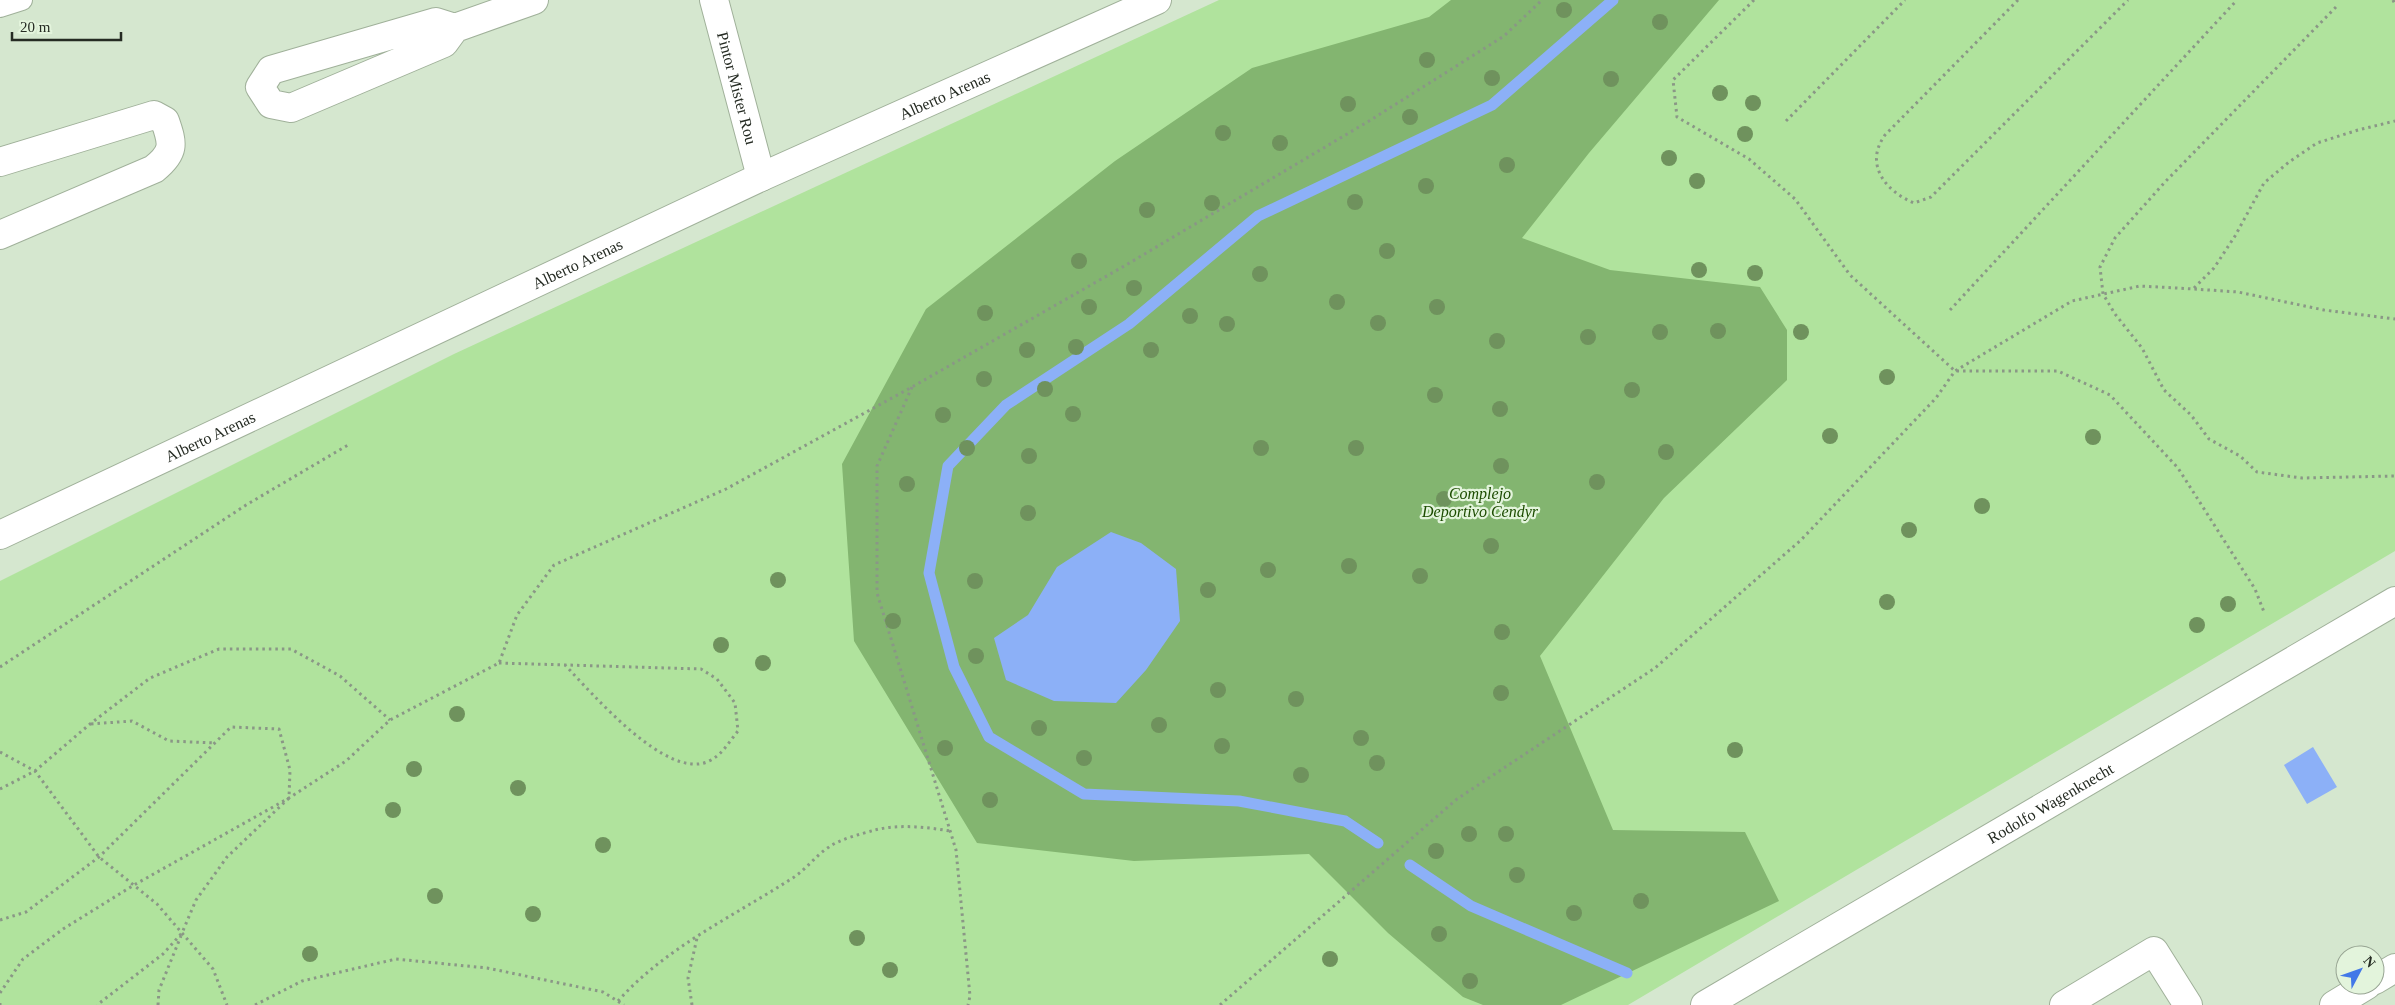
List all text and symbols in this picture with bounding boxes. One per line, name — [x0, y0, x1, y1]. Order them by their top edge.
scale bar — [12, 10, 121, 42]
text: 20 m — [20, 19, 51, 35]
street label: Pintor Mister Rou — [714, 30, 760, 146]
street label: Alberto Arenas — [897, 68, 993, 123]
street label: Alberto Arenas — [530, 235, 625, 292]
street label: Alberto Arenas — [162, 408, 258, 465]
park label: Complejo Deportivo Cendyr — [1421, 485, 1539, 521]
street label: Rodolfo Wagenknecht — [1984, 760, 2117, 847]
north arrow — [2335, 945, 2385, 995]
text: N — [2360, 953, 2378, 971]

